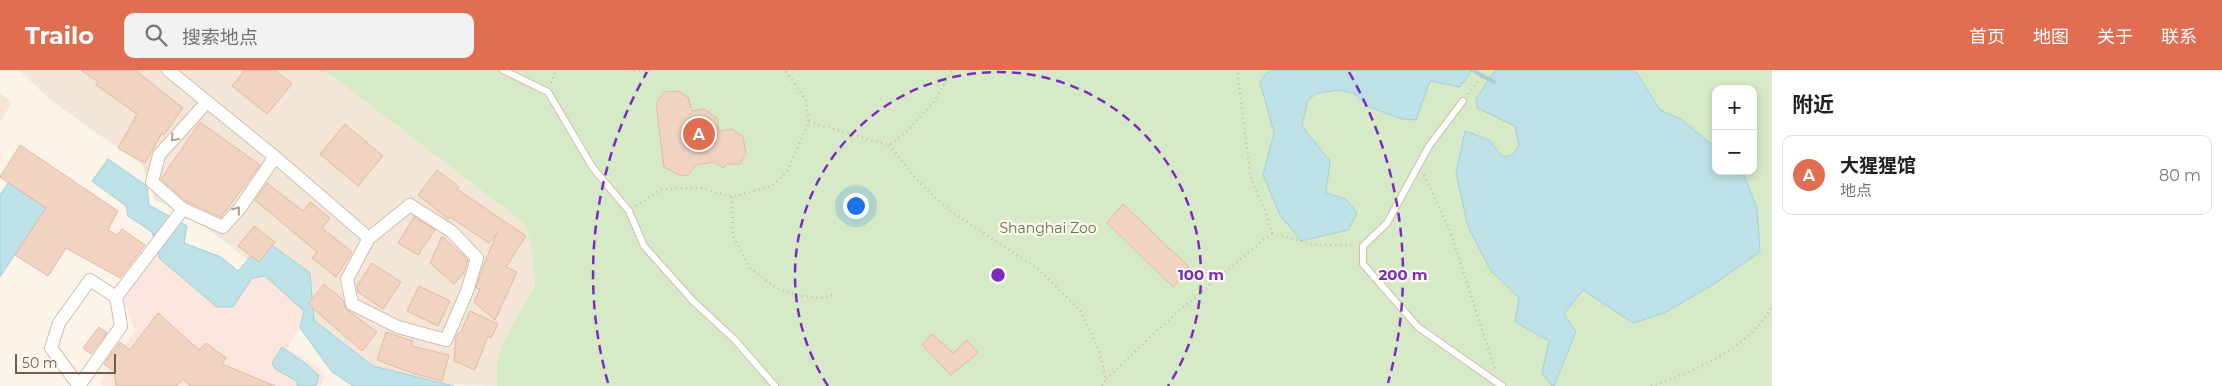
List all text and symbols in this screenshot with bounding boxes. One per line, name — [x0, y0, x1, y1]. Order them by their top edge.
search box — [124, 13, 474, 58]
text: Trailo — [25, 21, 94, 50]
icon: search — [142, 21, 170, 49]
text: 搜索地点 — [182, 26, 258, 49]
text: 首页 — [1969, 26, 2005, 48]
text: 地图 — [2033, 26, 2069, 48]
text: 关于 — [2097, 26, 2133, 48]
text: 联系 — [2161, 26, 2197, 48]
map controls — [1712, 85, 1757, 175]
button: + — [1712, 85, 1757, 130]
text: 附近 — [1792, 92, 1834, 117]
pin: A — [683, 115, 715, 153]
button: − — [1712, 130, 1757, 175]
one-way arrow — [171, 132, 180, 141]
text: 大猩猩馆 — [1840, 154, 1916, 177]
text: A — [1803, 166, 1815, 185]
text: 80 m — [2159, 166, 2201, 185]
text: 地点 — [1840, 181, 1872, 200]
your location — [843, 193, 869, 219]
one-way arrow — [232, 206, 241, 215]
park label: Shanghai Zoo — [999, 219, 1097, 237]
text: 100 m — [1178, 265, 1224, 284]
text: 200 m — [1378, 265, 1428, 284]
centre of rings — [989, 266, 1007, 284]
scale bar — [15, 351, 116, 374]
text: 50 m — [22, 354, 58, 372]

